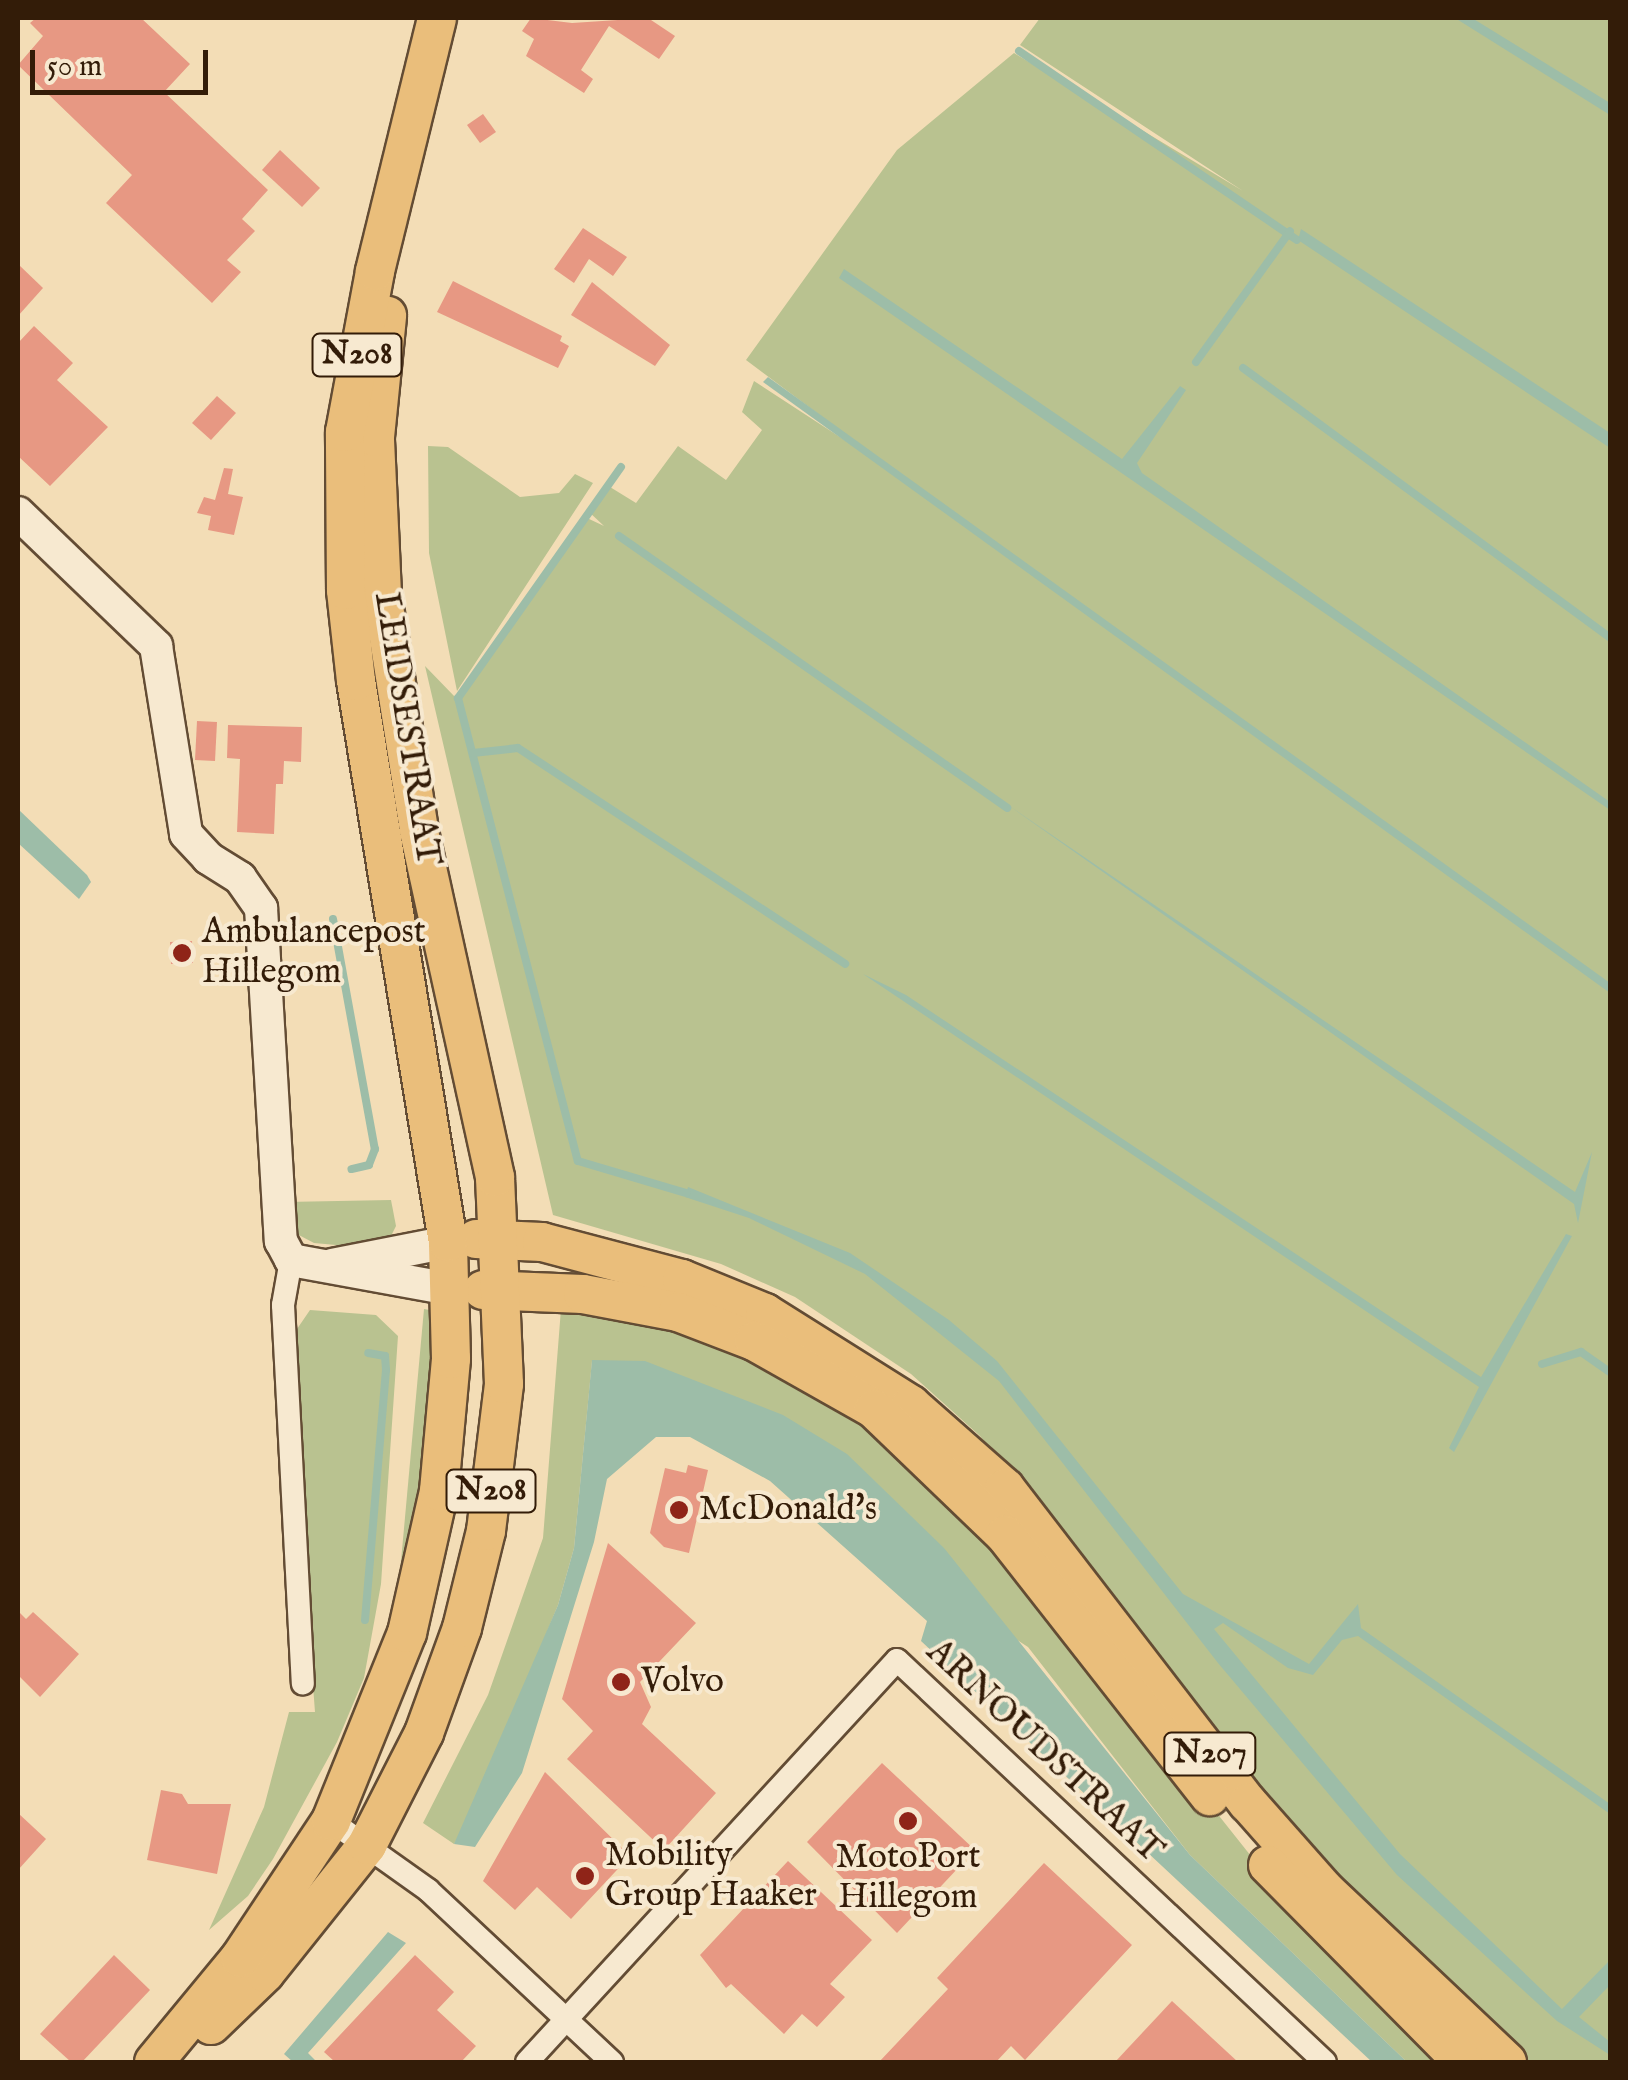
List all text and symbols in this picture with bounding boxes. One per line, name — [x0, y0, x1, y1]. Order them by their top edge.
scale bar — [35, 30, 212, 92]
text: 50 m — [47, 48, 102, 86]
road number: N208 — [310, 328, 404, 382]
street label: LEIDSESTRAAT — [364, 589, 448, 869]
place label: Ambulancepost Hillegom — [202, 912, 426, 994]
marker: Ambulancepost Hillegom — [171, 942, 193, 964]
road number: N208 — [444, 1464, 538, 1518]
place label: McDonald's — [699, 1489, 877, 1531]
marker: McDonald's — [668, 1499, 690, 1521]
street label: ARNOUDSTRAAT — [917, 1632, 1171, 1872]
place label: Volvo — [641, 1661, 724, 1703]
marker: Volvo — [610, 1671, 632, 1693]
road number: N207 — [1162, 1727, 1258, 1781]
marker: MotoPort Hillegom — [897, 1810, 919, 1832]
place label: Mobility Group Haaker — [605, 1835, 817, 1917]
place label: MotoPort Hillegom — [836, 1837, 980, 1919]
marker: Mobility Group Haaker — [574, 1865, 596, 1887]

